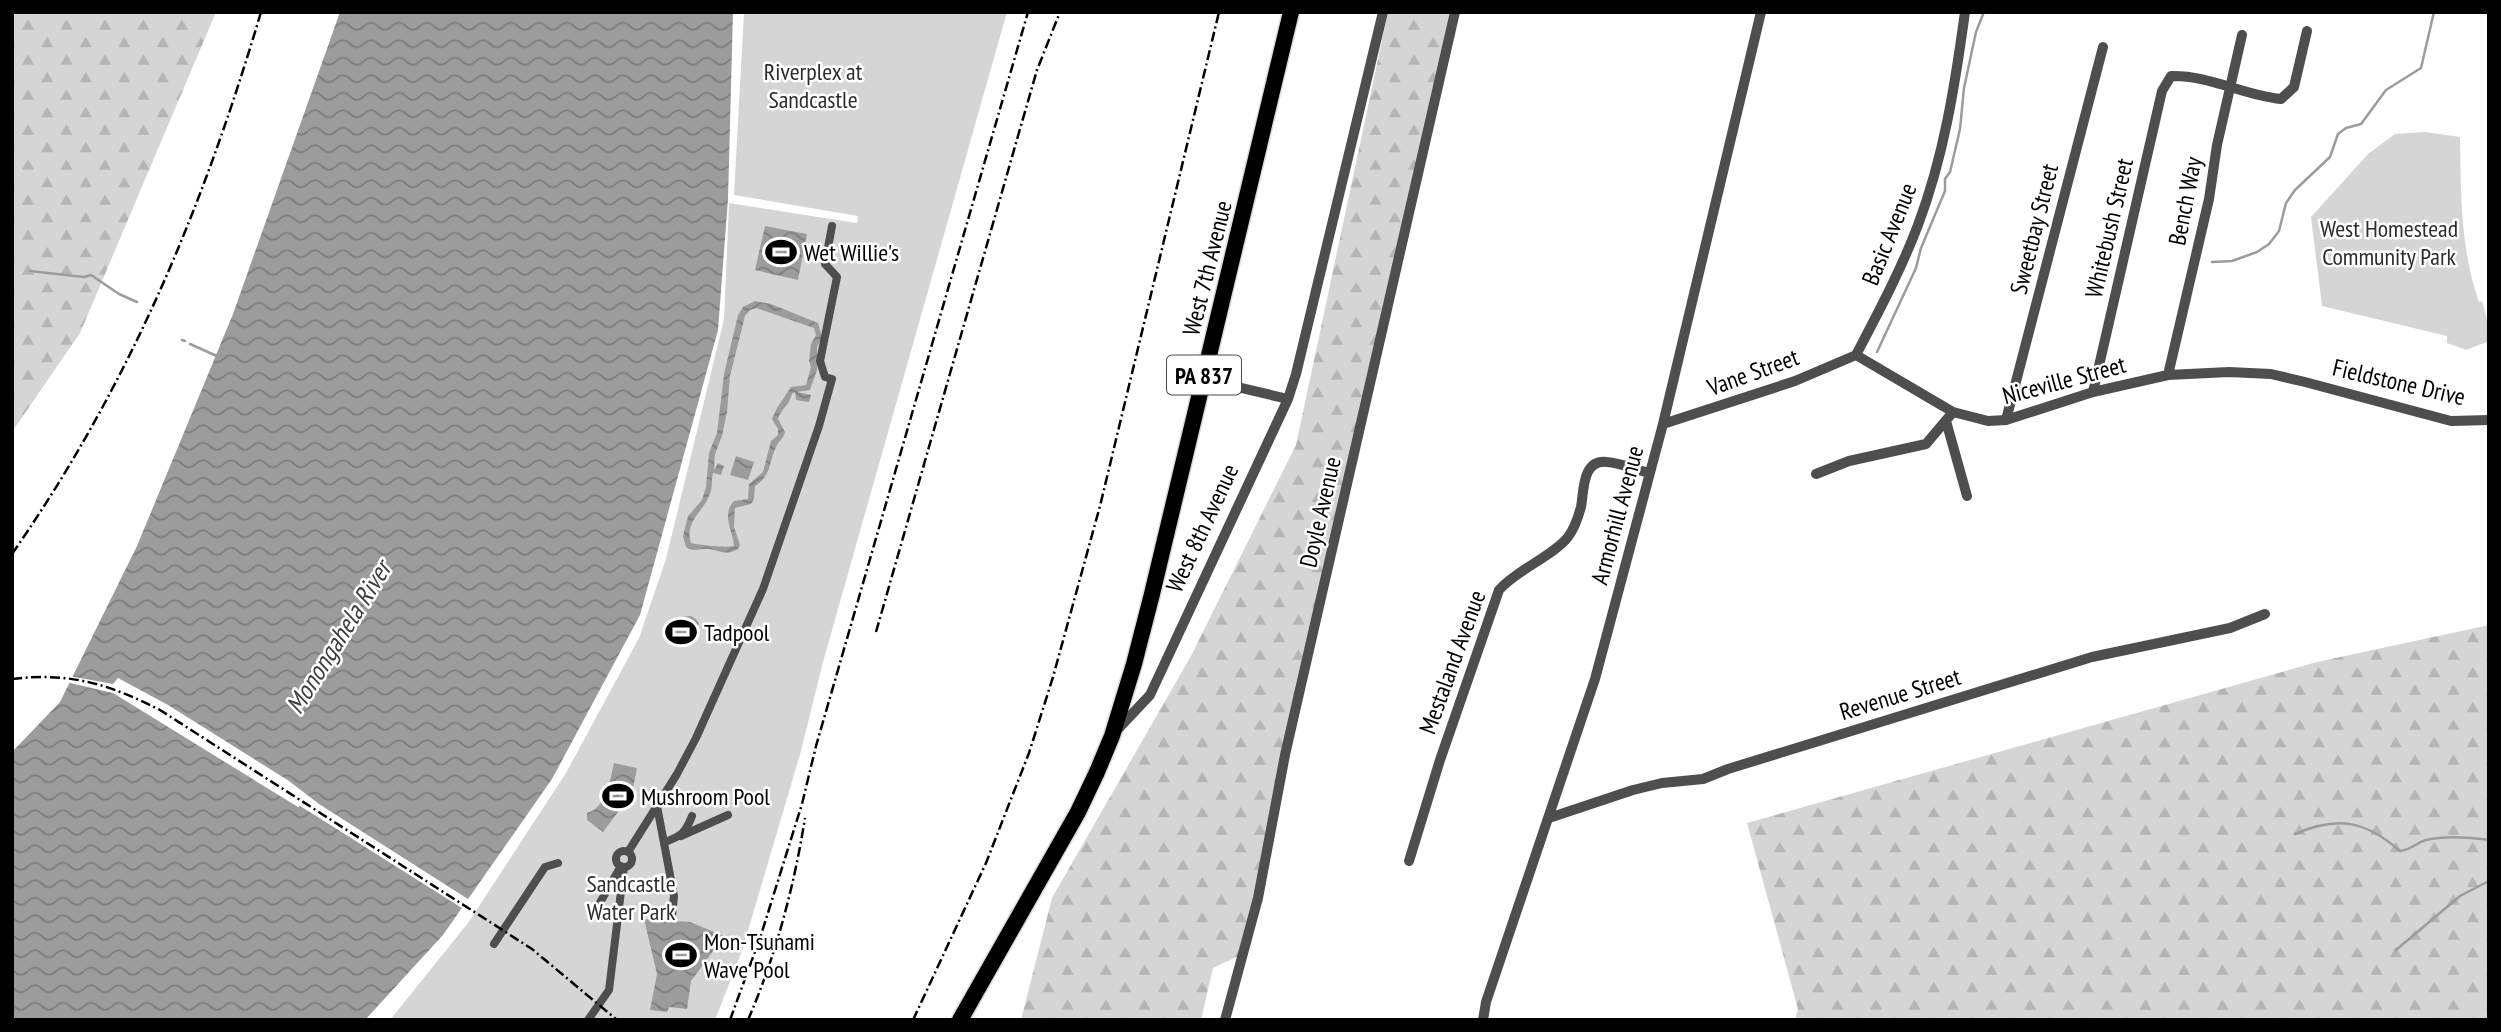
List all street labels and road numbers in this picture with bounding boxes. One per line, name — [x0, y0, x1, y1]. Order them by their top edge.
street label: Bench Way — [2161, 154, 2209, 248]
street label: Whitebush Street — [2078, 155, 2140, 301]
street label: Sweetbay Street — [2003, 160, 2065, 298]
street label: Basic Avenue — [1855, 178, 1923, 290]
street label: West 7th Avenue — [1175, 197, 1239, 339]
street label: Vane Street — [1702, 341, 1803, 403]
street label: Niceville Street — [1999, 349, 2129, 411]
street label: Fieldstone Drive — [2330, 352, 2468, 412]
road number: PA 837 — [1167, 356, 1241, 394]
street label: Armorhill Avenue — [1584, 442, 1650, 588]
street label: Doyle Avenue — [1292, 454, 1348, 570]
street label: West 8th Avenue — [1159, 459, 1245, 597]
street label: Mestaland Avenue — [1412, 586, 1492, 738]
street label: Revenue Street — [1836, 661, 1965, 727]

